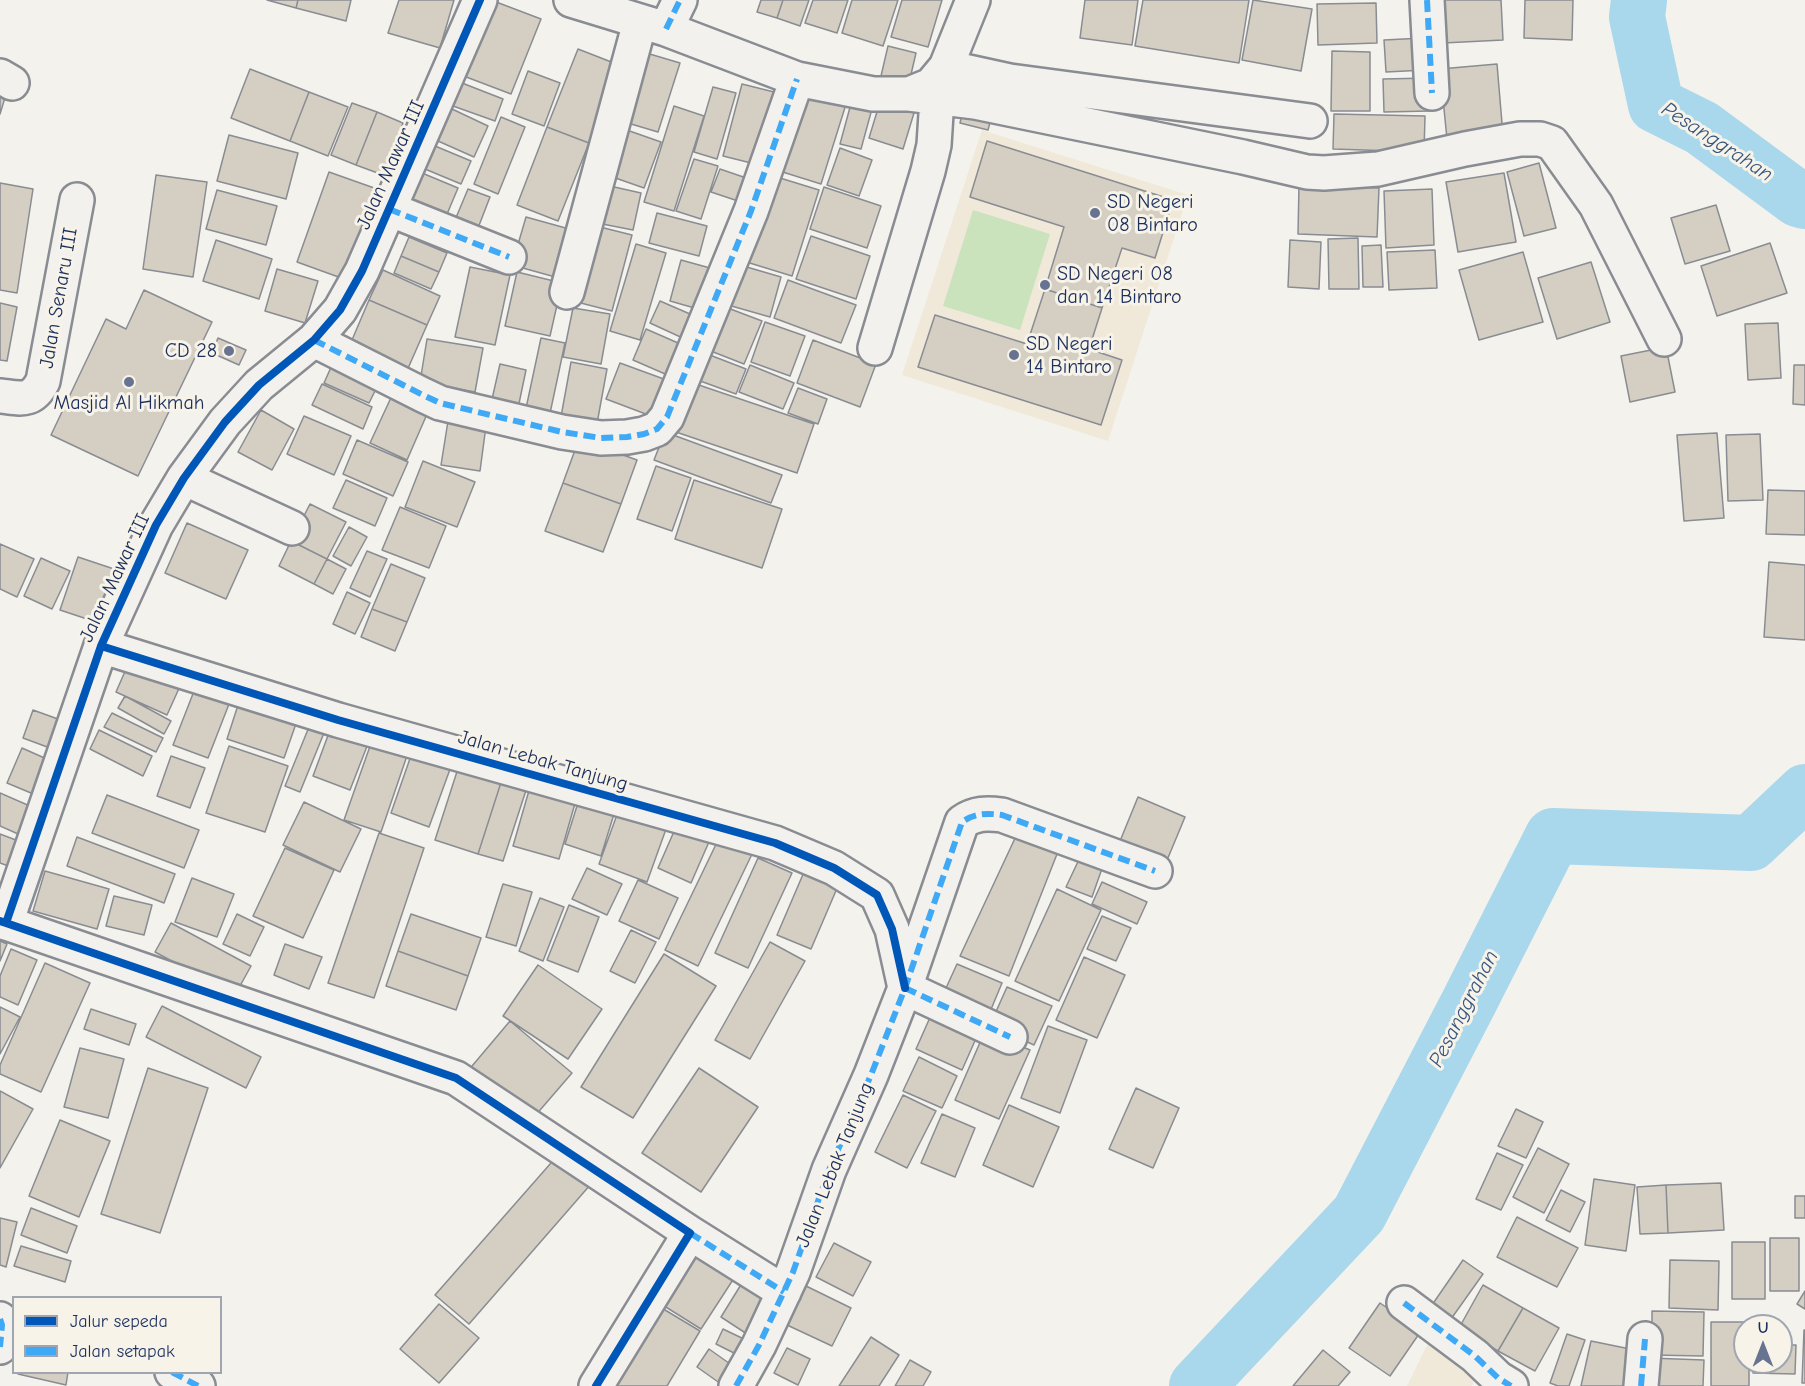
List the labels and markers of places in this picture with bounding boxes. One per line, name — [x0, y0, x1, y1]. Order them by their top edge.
place label: SD Negeri 08 Bintaro — [1107, 190, 1198, 237]
marker: SD Negeri 08 Bintaro — [1088, 206, 1102, 220]
place label: SD Negeri 08 dan 14 Bintaro — [1057, 262, 1182, 309]
marker: SD Negeri 08 dan 14 Bintaro — [1038, 278, 1052, 292]
place label: SD Negeri 14 Bintaro — [1026, 332, 1113, 379]
place label: CD 28 — [165, 339, 217, 363]
marker: CD 28 — [222, 344, 236, 358]
marker: SD Negeri 14 Bintaro — [1007, 348, 1021, 362]
marker: Masjid Al Hikmah — [122, 375, 136, 389]
place label: Masjid Al Hikmah — [54, 391, 204, 415]

